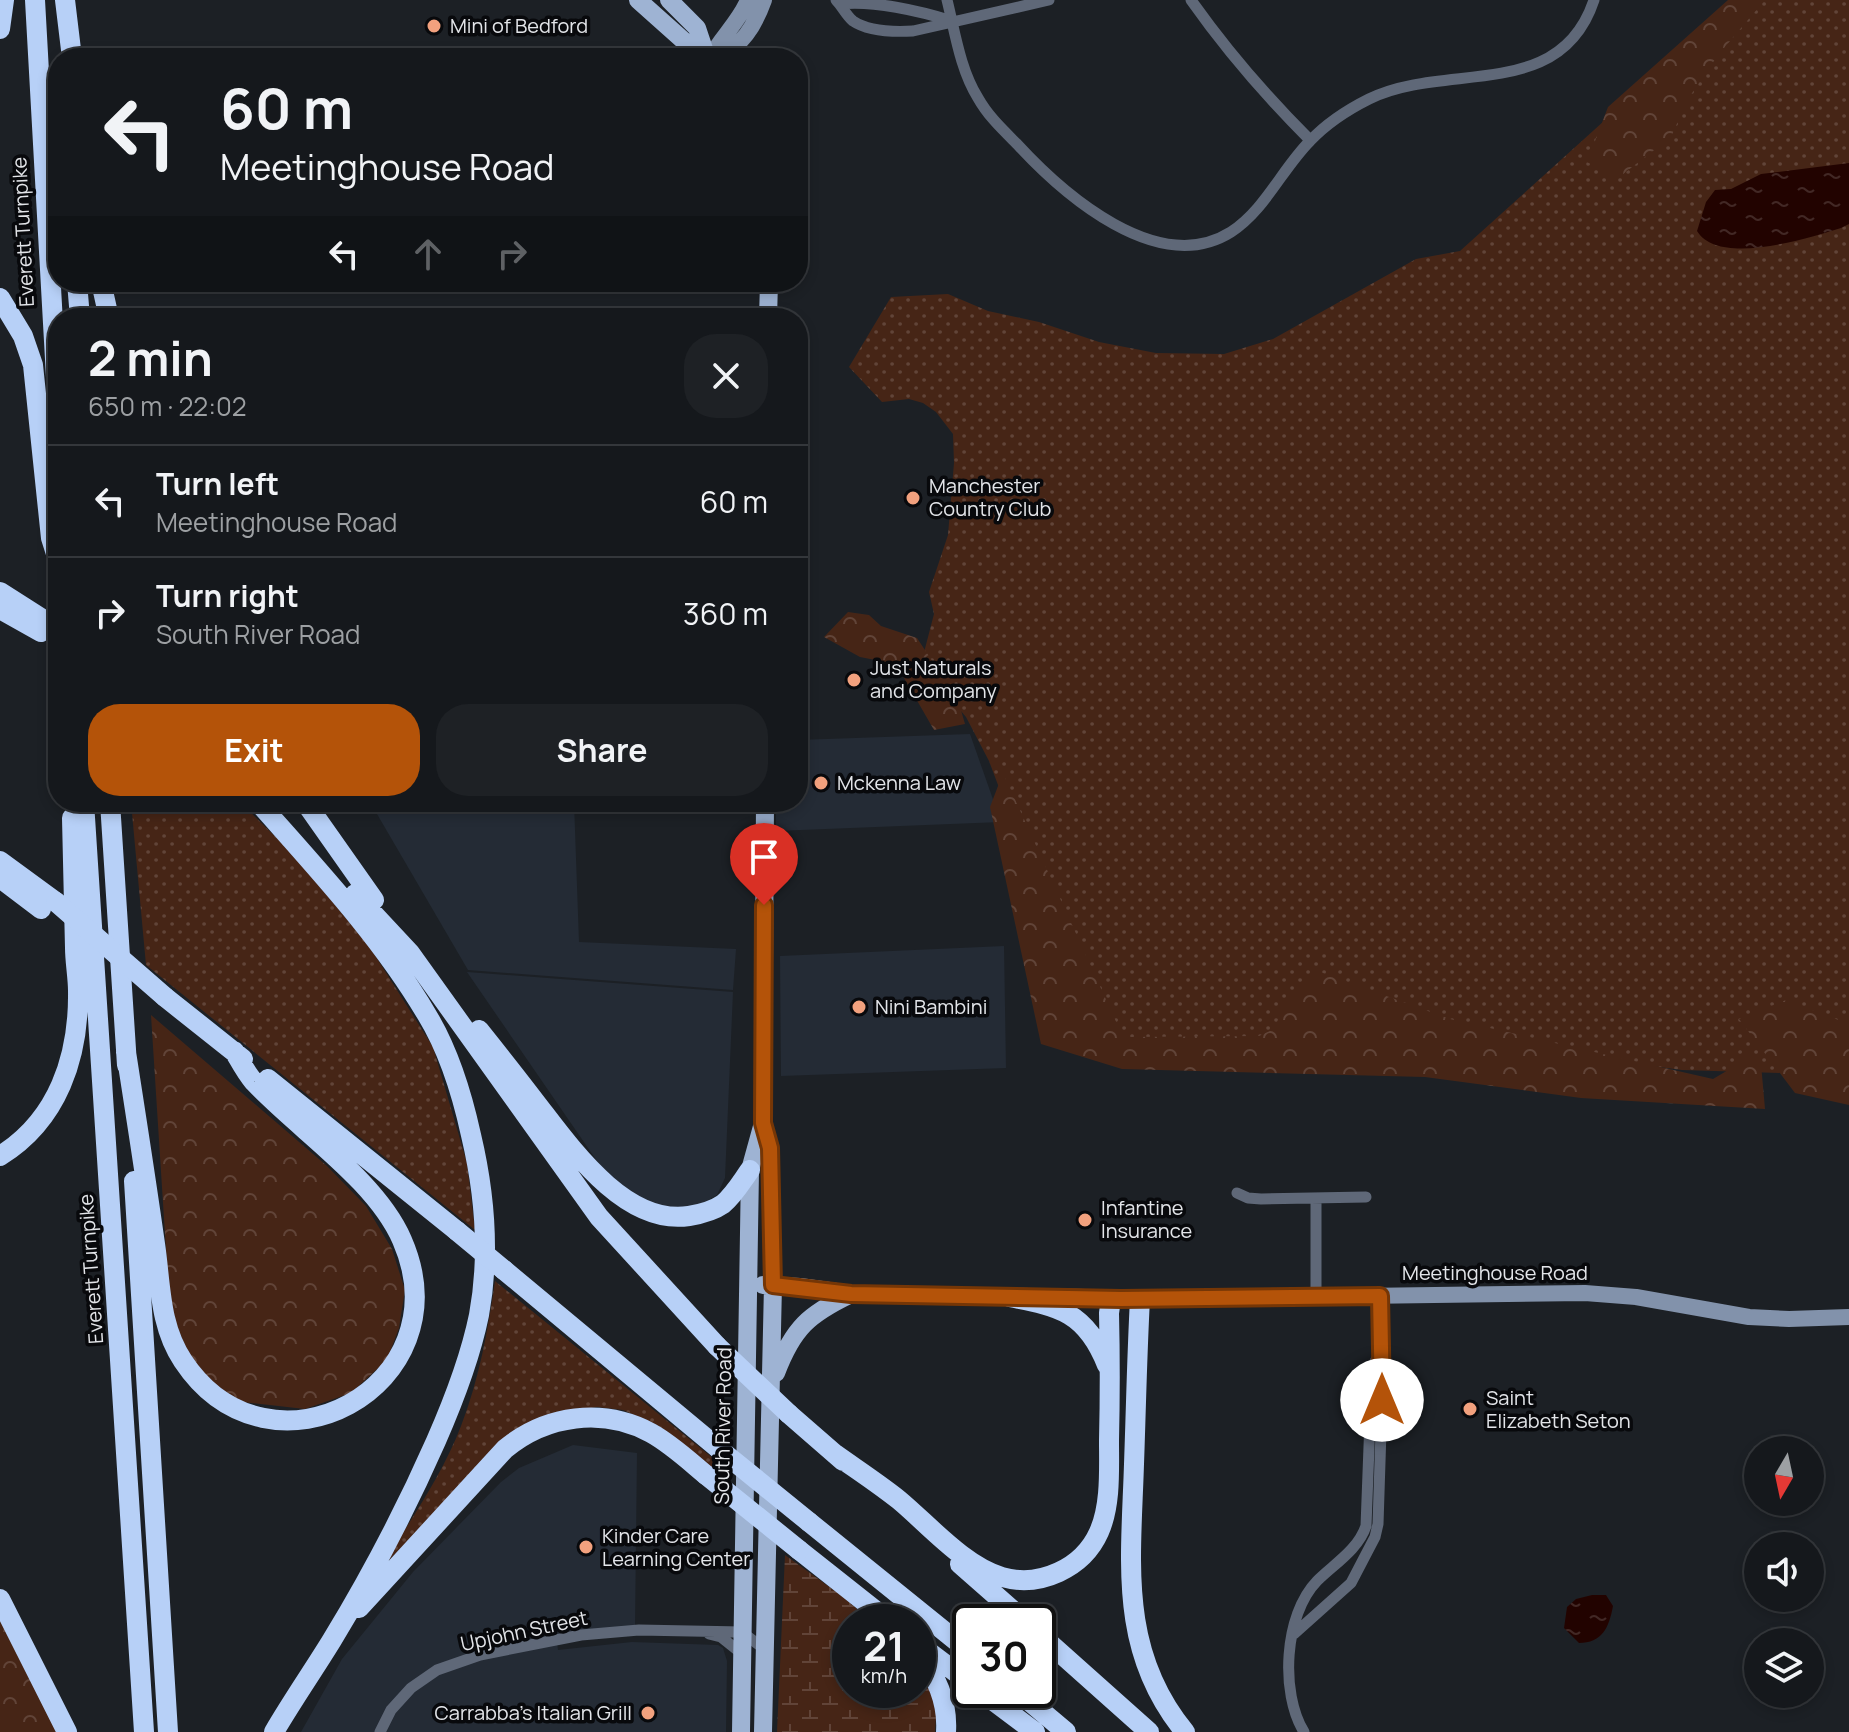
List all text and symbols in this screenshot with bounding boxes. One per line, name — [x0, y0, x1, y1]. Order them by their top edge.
place label: Mini of Bedford — [450, 12, 588, 39]
marker: Mini of Bedford — [425, 17, 443, 35]
text: 60 m — [220, 69, 353, 146]
icon: left — [88, 80, 192, 184]
text: Meetinghouse Road — [220, 142, 554, 191]
street label: Everett Turnpike — [5, 156, 40, 308]
icon: left — [322, 232, 366, 276]
icon: ahead — [406, 232, 450, 276]
icon: right — [490, 232, 534, 276]
text: 2 min — [88, 325, 213, 390]
button: close — [684, 334, 768, 418]
text: 650 m · 22:02 — [88, 388, 247, 424]
text: Turn left — [156, 463, 279, 504]
place label: Manchester Country Club — [929, 472, 1051, 522]
icon: left — [88, 479, 132, 523]
text: 60 m — [700, 481, 768, 522]
marker: Manchester Country Club — [904, 489, 922, 507]
text: Meetinghouse Road — [156, 504, 398, 540]
text: Turn right — [156, 575, 299, 616]
icon: right — [88, 591, 132, 635]
text: 360 m — [683, 593, 768, 634]
text: South River Road — [156, 616, 360, 652]
place label: Just Naturals and Company — [870, 654, 997, 704]
marker: Just Naturals and Company — [845, 671, 863, 689]
button: Exit — [88, 704, 420, 796]
button: Share — [436, 704, 768, 796]
place label: Mckenna Law — [837, 769, 961, 796]
marker: Mckenna Law — [812, 774, 830, 792]
pin — [730, 823, 798, 905]
icon: arrive — [742, 835, 786, 879]
place label: Nini Bambini — [875, 993, 987, 1020]
marker: Nini Bambini — [850, 998, 868, 1016]
street label: Everett Turnpike — [72, 1193, 109, 1345]
place label: Infantine Insurance — [1101, 1194, 1192, 1244]
marker: Infantine Insurance — [1076, 1211, 1094, 1229]
street label: Meetinghouse Road — [1402, 1259, 1588, 1286]
street label: South River Road — [708, 1347, 737, 1505]
position arrow — [1340, 1358, 1424, 1442]
place label: Saint Elizabeth Seton — [1486, 1384, 1631, 1434]
marker: Saint Elizabeth Seton — [1461, 1400, 1479, 1418]
north arrow — [1744, 1436, 1824, 1516]
map controls — [1744, 1436, 1824, 1708]
place label: Kinder Care Learning Center — [602, 1522, 750, 1572]
button: sound — [1744, 1532, 1824, 1612]
marker: Kinder Care Learning Center — [577, 1538, 595, 1556]
street label: Upjohn Street — [458, 1604, 590, 1657]
speed limit sign: 30 — [952, 1604, 1056, 1708]
text: 21 — [863, 1618, 905, 1673]
button: layers — [1744, 1628, 1824, 1708]
text: km/h — [861, 1662, 907, 1689]
place label: Carrabba's Italian Grill — [434, 1699, 632, 1726]
marker: Carrabba's Italian Grill — [639, 1704, 657, 1722]

